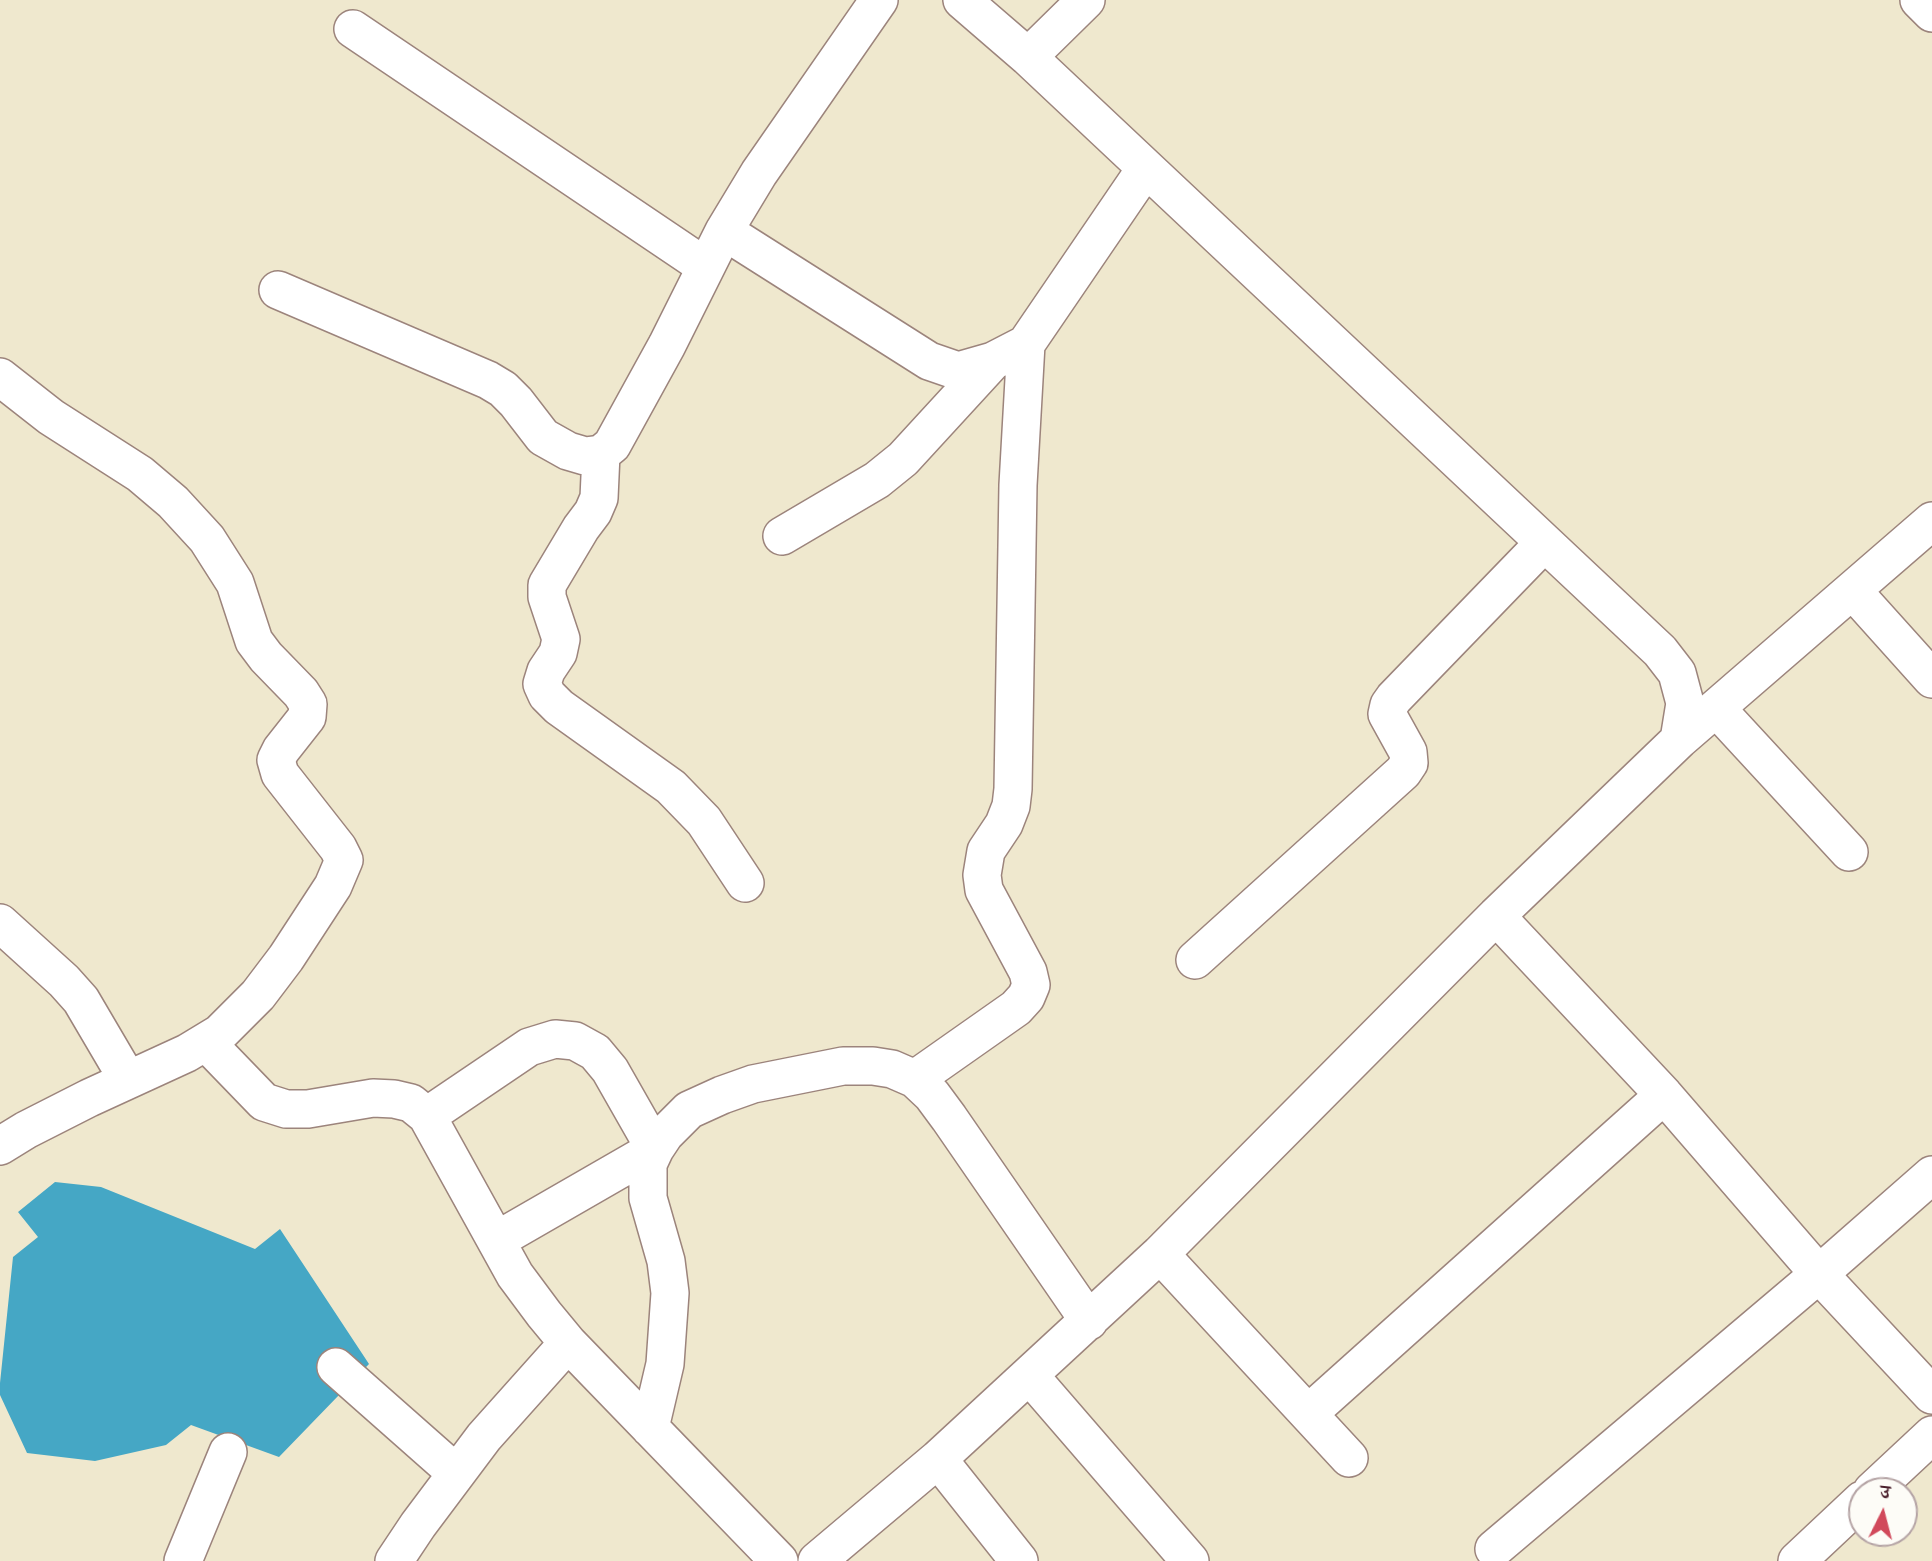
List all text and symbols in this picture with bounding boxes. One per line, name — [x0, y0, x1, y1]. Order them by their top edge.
north arrow — [1848, 1477, 1918, 1547]
text: उ — [1879, 1481, 1891, 1506]

